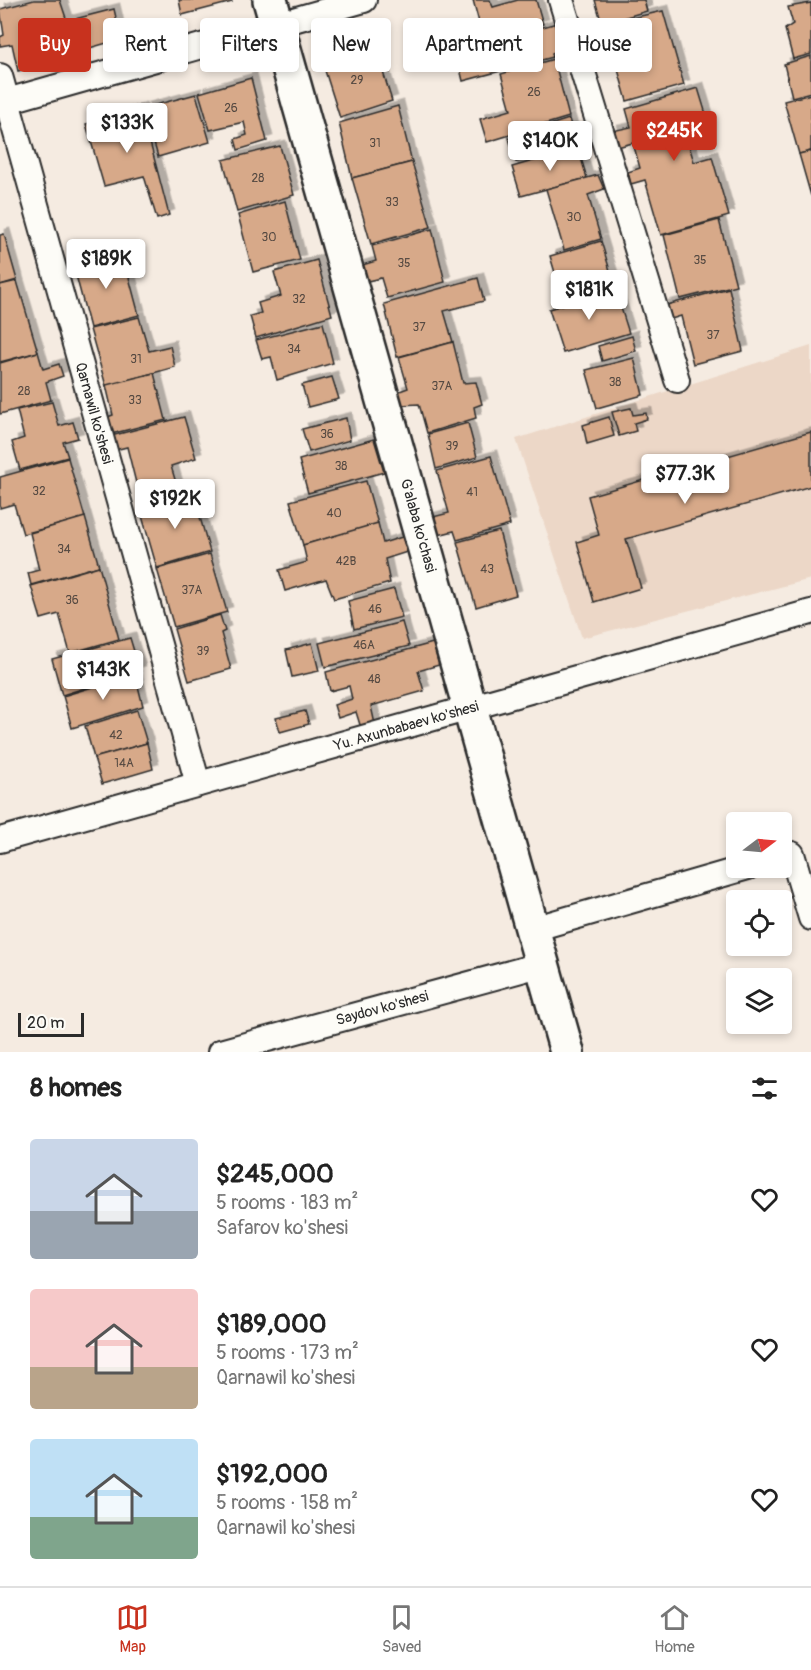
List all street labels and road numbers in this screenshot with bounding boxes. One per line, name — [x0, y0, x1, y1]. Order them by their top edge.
street label: Qarnawil ko'shesi — [71, 360, 117, 466]
street label: G'alaba ko'chasi — [396, 477, 440, 575]
street label: Yu. Axunbabaev ko'shesi — [331, 697, 481, 756]
street label: Saydov ko'shesi — [334, 987, 431, 1030]

